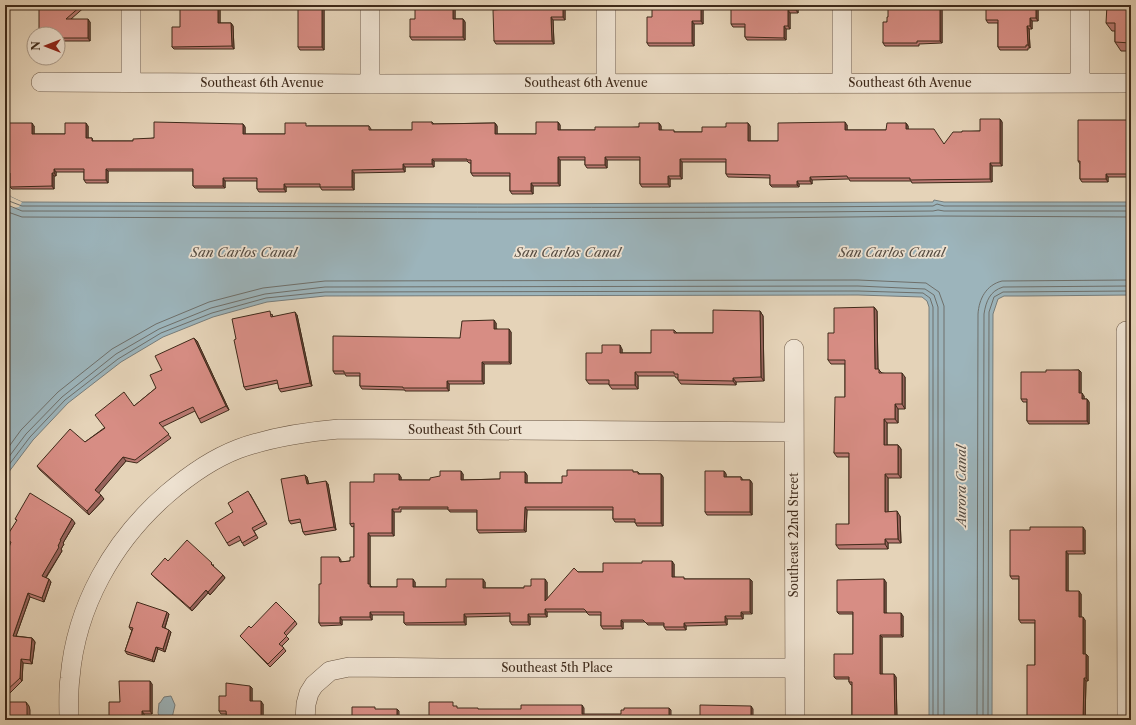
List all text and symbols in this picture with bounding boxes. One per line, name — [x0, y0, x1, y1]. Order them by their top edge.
north arrow — [26, 26, 66, 66]
text: N — [29, 41, 43, 51]
street label: Southeast 6th Avenue — [200, 75, 324, 90]
street label: Southeast 6th Avenue — [524, 75, 648, 90]
street label: Southeast 6th Avenue — [848, 75, 972, 90]
water label: San Carlos Canal — [190, 244, 299, 260]
water label: San Carlos Canal — [514, 244, 623, 260]
water label: San Carlos Canal — [838, 244, 947, 260]
street label: Southeast 5th Court — [408, 422, 523, 437]
water label: Aurora Canal — [953, 443, 969, 529]
street label: Southeast 22nd Street — [786, 472, 801, 598]
street label: Southeast 5th Place — [501, 660, 613, 675]

